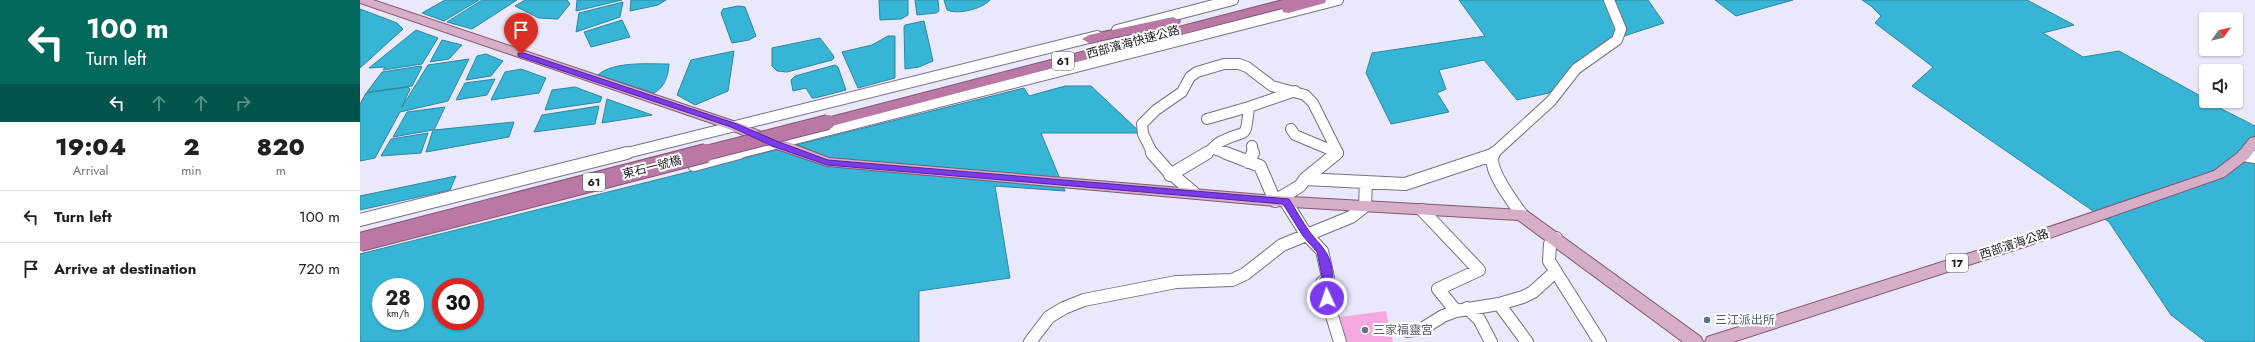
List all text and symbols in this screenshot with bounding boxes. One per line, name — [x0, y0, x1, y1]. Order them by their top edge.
text: 100 m — [86, 8, 169, 49]
north arrow — [2199, 12, 2243, 56]
map controls — [2199, 12, 2243, 108]
pin — [504, 13, 538, 54]
icon: left — [20, 16, 72, 68]
icon: arrive — [510, 19, 532, 41]
street label: 西部濱海快速公路 — [1084, 21, 1182, 63]
text: Turn left — [86, 46, 146, 72]
road number: 61 — [1052, 52, 1074, 70]
button: sound — [2199, 64, 2243, 108]
icon: left — [106, 92, 128, 114]
icon: ahead — [148, 92, 170, 114]
icon: ahead — [190, 92, 212, 114]
icon: right — [232, 92, 254, 114]
text: 19:04 — [55, 129, 126, 164]
text: 2 — [183, 129, 200, 164]
text: 820 — [257, 129, 305, 164]
street label: 東石一號橋 — [621, 151, 683, 183]
text: Arrival — [73, 161, 109, 180]
text: min — [181, 161, 202, 180]
text: m — [276, 161, 286, 180]
road number: 61 — [583, 173, 605, 191]
icon: left — [20, 206, 42, 228]
text: Turn left — [54, 206, 112, 228]
text: 100 m — [299, 206, 340, 228]
street label: 西部濱海公路 — [1977, 224, 2051, 264]
road number: 17 — [1946, 254, 1968, 272]
icon: arrive — [20, 258, 42, 280]
text: Arrive at destination — [54, 258, 196, 280]
text: 720 m — [298, 258, 340, 280]
position arrow — [1306, 277, 1348, 319]
speed limit sign: 30 — [432, 278, 484, 330]
text: 28 — [385, 284, 411, 313]
text: km/h — [387, 306, 409, 321]
place label: 三江派出所 — [1715, 311, 1775, 329]
marker: 三江派出所 — [1702, 315, 1712, 325]
place label: 三家福靈宮 — [1373, 321, 1433, 339]
marker: 三家福靈宮 — [1360, 325, 1370, 335]

